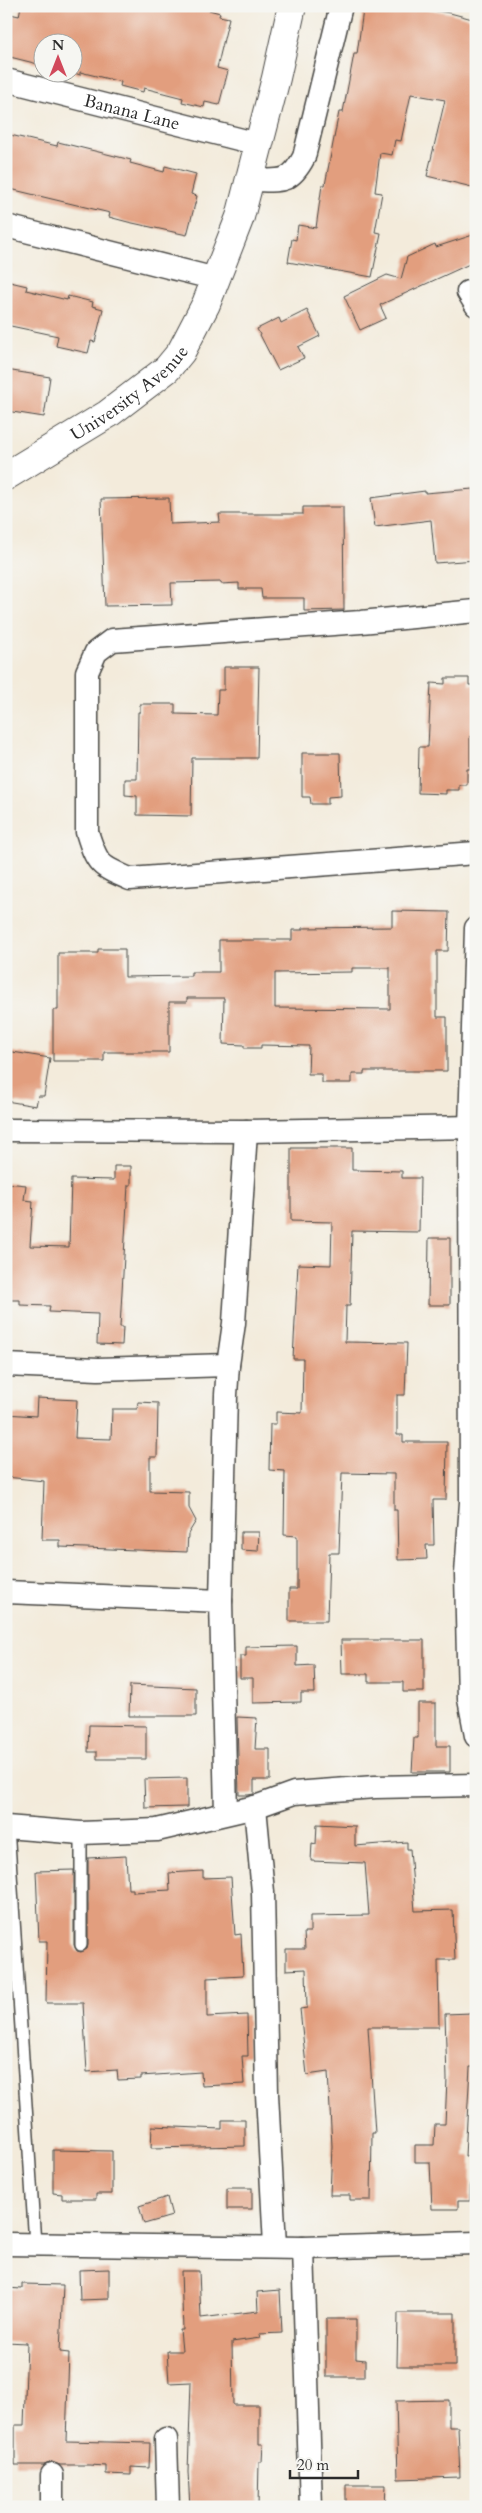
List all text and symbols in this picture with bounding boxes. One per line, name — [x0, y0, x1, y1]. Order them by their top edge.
north arrow — [32, 32, 82, 82]
text: N — [52, 36, 64, 55]
street label: Banana Lane — [81, 88, 182, 137]
street label: University Avenue — [66, 342, 195, 447]
scale bar — [290, 2448, 357, 2480]
text: 20 m — [297, 2455, 329, 2475]

